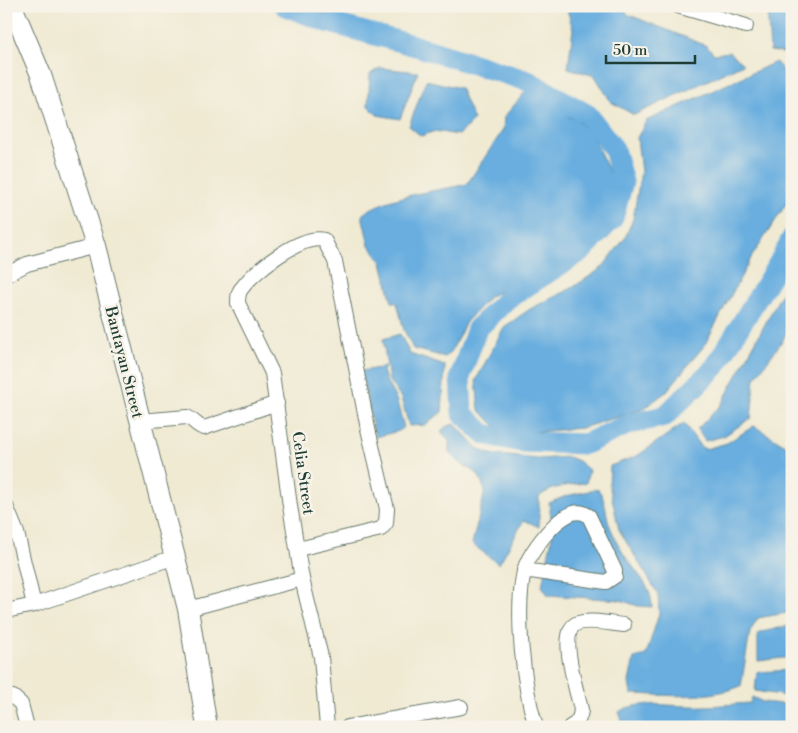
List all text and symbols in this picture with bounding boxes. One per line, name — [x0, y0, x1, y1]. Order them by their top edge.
scale bar — [606, 32, 694, 64]
text: 50 m — [613, 41, 647, 60]
street label: Bantayan Street — [100, 303, 148, 421]
street label: Celia Street — [287, 430, 319, 516]

